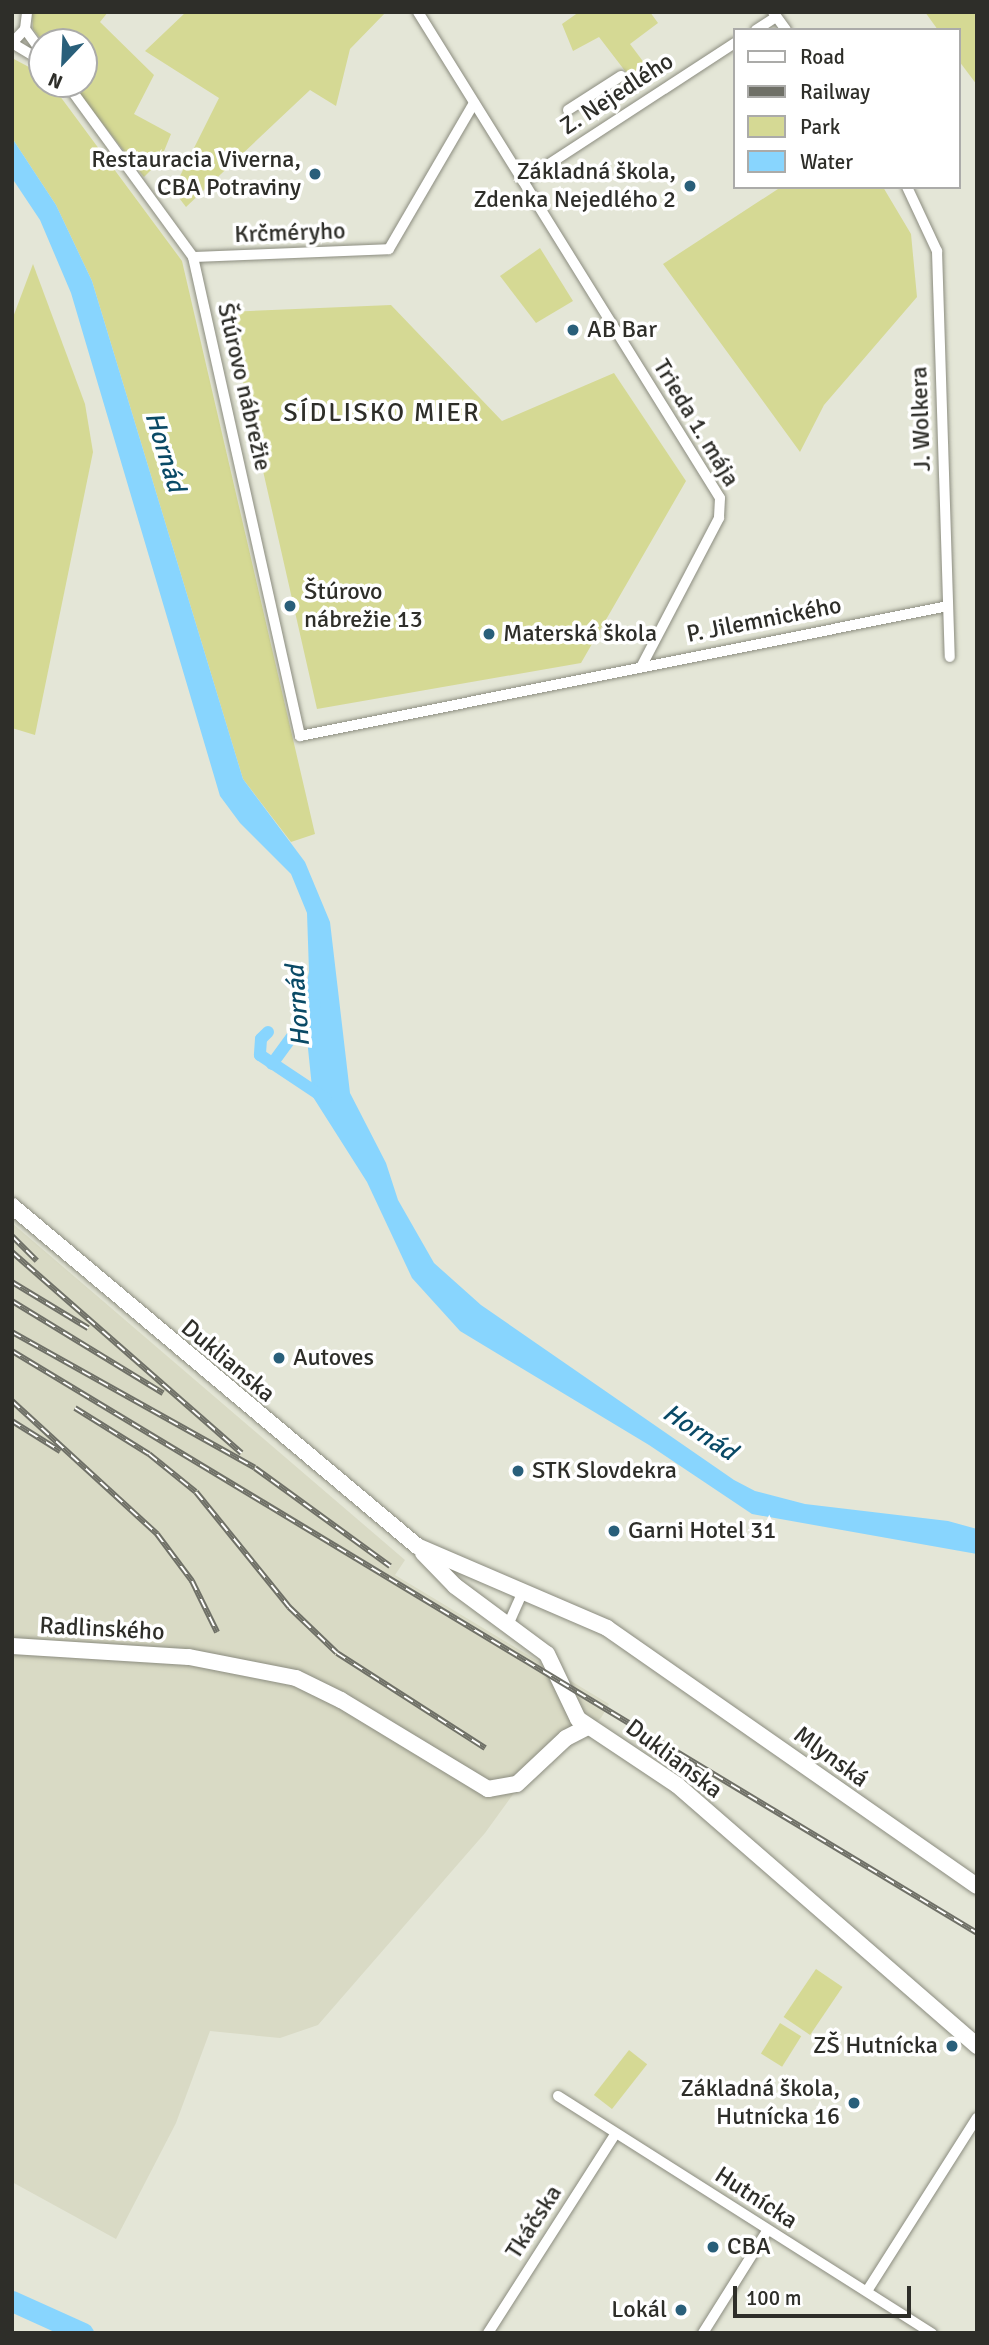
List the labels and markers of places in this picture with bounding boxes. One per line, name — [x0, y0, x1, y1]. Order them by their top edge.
place label: Restauracia Viverna, CBA Potraviny — [91, 146, 301, 202]
place label: Základná škola, Zdenka Nejedlého 2 — [473, 158, 676, 214]
marker: Restauracia Viverna, CBA Potraviny — [307, 166, 323, 182]
marker: Základná škola, Zdenka Nejedlého 2 — [682, 178, 698, 194]
place label: AB Bar — [587, 316, 657, 344]
marker: AB Bar — [565, 322, 581, 338]
place label: Štúrovo nábrežie 13 — [304, 578, 423, 634]
marker: Štúrovo nábrežie 13 — [282, 598, 298, 614]
place label: Materská škola — [503, 620, 657, 648]
marker: Materská škola — [481, 626, 497, 642]
place label: Autoves — [293, 1344, 374, 1372]
marker: Autoves — [271, 1350, 287, 1366]
place label: STK Slovdekra — [532, 1457, 677, 1485]
marker: STK Slovdekra — [510, 1463, 526, 1479]
place label: Garni Hotel 31 — [628, 1517, 776, 1545]
marker: Garni Hotel 31 — [606, 1523, 622, 1539]
place label: ZŠ Hutnícka — [813, 2032, 938, 2060]
marker: ZŠ Hutnícka — [944, 2038, 960, 2054]
place label: Základná škola, Hutnícka 16 — [680, 2075, 840, 2131]
marker: Základná škola, Hutnícka 16 — [846, 2095, 862, 2111]
place label: CBA — [727, 2233, 771, 2261]
marker: CBA — [705, 2239, 721, 2255]
place label: Lokál — [611, 2296, 667, 2324]
marker: Lokál — [673, 2302, 689, 2318]

